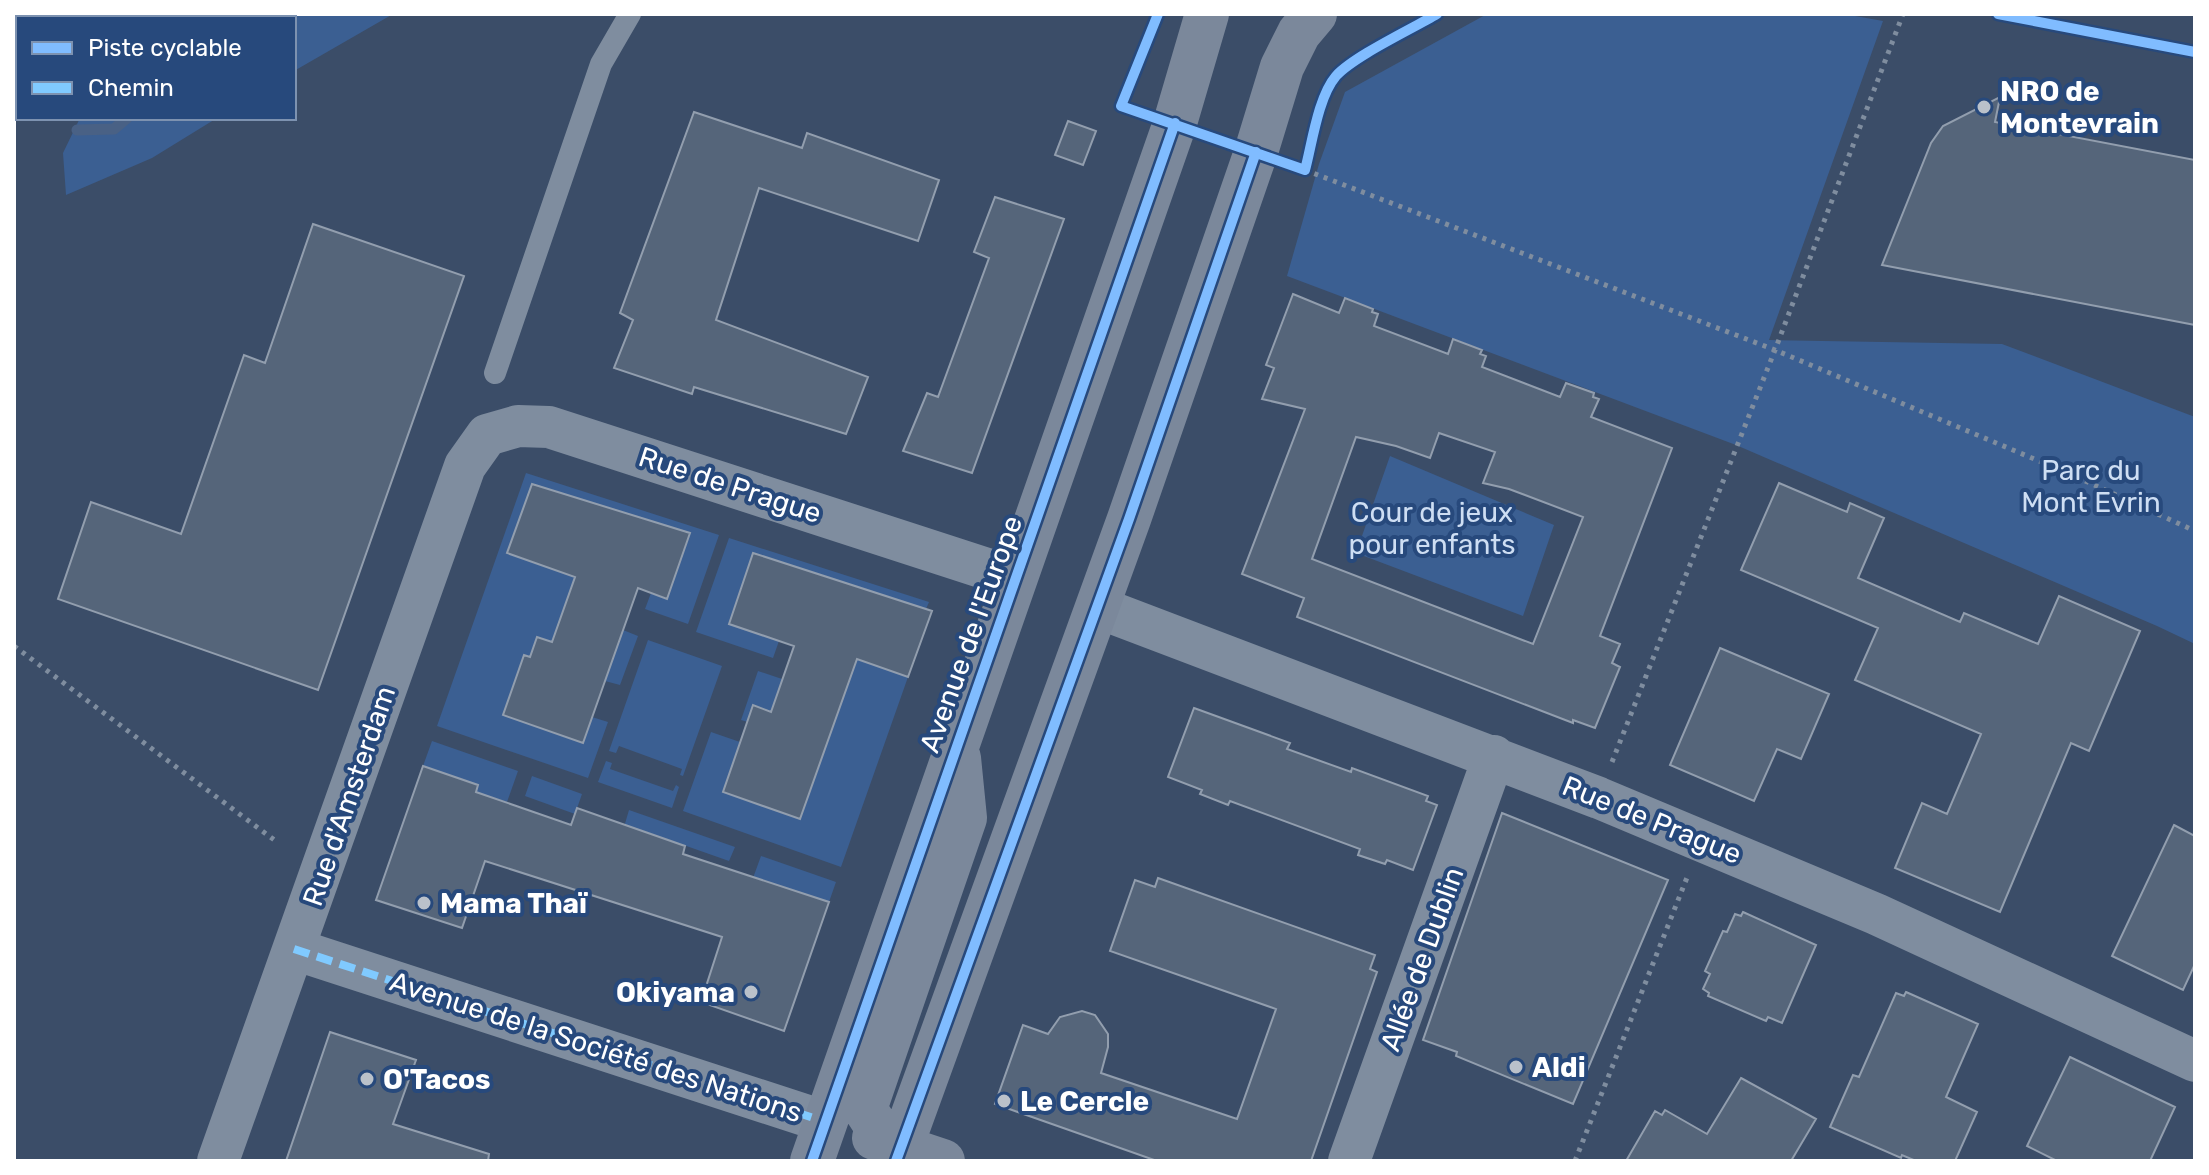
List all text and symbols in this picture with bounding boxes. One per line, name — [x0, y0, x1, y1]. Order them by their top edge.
legend — [16, 16, 296, 120]
text: Piste cyclable — [88, 34, 242, 62]
text: Chemin — [88, 74, 174, 102]
place label: NRO de Montevrain — [2000, 75, 2159, 140]
marker: NRO de Montevrain — [1975, 98, 1993, 116]
street label: Rue de Prague — [635, 440, 825, 530]
park label: Parc du Mont Evrin — [2021, 454, 2161, 519]
park label: Cour de jeux pour enfants — [1349, 496, 1515, 561]
street label: Avenue de l'Europe — [913, 511, 1029, 757]
street label: Rue d'Amsterdam — [296, 682, 402, 910]
street label: Rue de Prague — [1558, 769, 1746, 871]
street label: Allée de Dublin — [1373, 863, 1471, 1055]
place label: Mama Thaï — [440, 887, 588, 920]
marker: Mama Thaï — [415, 894, 433, 912]
street label: Avenue de la Société des Nations — [386, 965, 806, 1129]
place label: Okiyama — [616, 976, 735, 1009]
marker: Okiyama — [742, 983, 760, 1001]
place label: Aldi — [1532, 1051, 1586, 1084]
marker: Aldi — [1507, 1058, 1525, 1076]
place label: O'Tacos — [383, 1063, 491, 1096]
marker: O'Tacos — [358, 1070, 376, 1088]
place label: Le Cercle — [1020, 1085, 1149, 1118]
marker: Le Cercle — [995, 1092, 1013, 1110]

